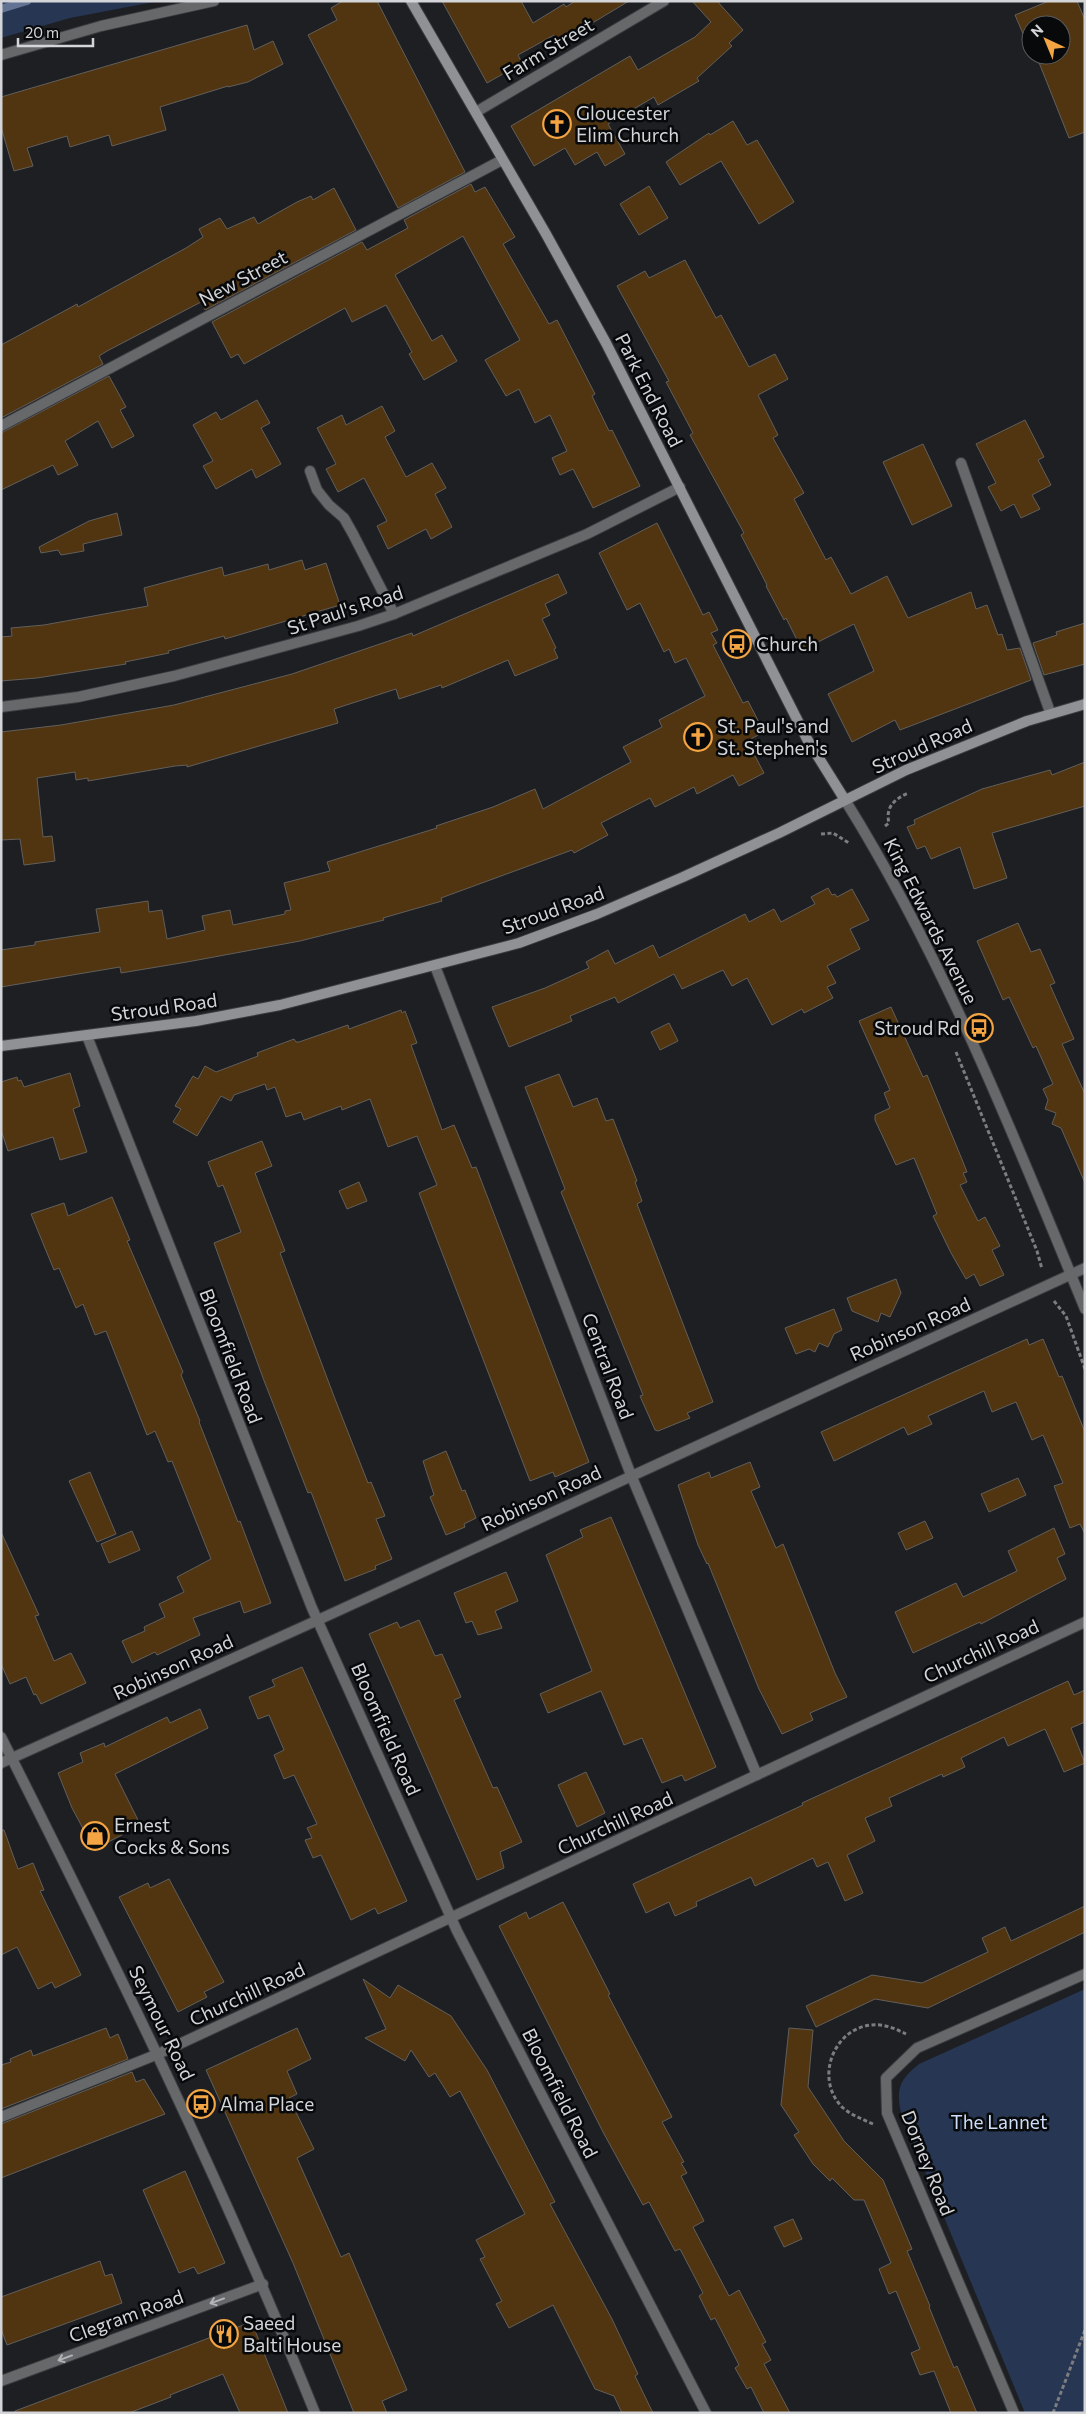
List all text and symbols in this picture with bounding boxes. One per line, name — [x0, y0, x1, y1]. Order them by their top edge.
street label: Farm Street — [498, 12, 598, 85]
scale bar — [18, 15, 92, 47]
north arrow — [1021, 15, 1071, 65]
text: N — [1027, 21, 1046, 40]
text: 20 m — [25, 23, 59, 41]
place label: Gloucester Elim Church — [576, 101, 679, 146]
church icon: Gloucester Elim Church — [542, 109, 572, 139]
street label: New Street — [195, 245, 291, 310]
street label: Park End Road — [611, 329, 688, 450]
street label: St Paul's Road — [284, 580, 406, 639]
bus stop icon: Church — [722, 629, 752, 659]
place label: Church — [756, 632, 818, 655]
street label: Stroud Road — [868, 713, 975, 778]
place label: St. Paul's and St. Stephen's — [717, 714, 829, 759]
church icon: St. Paul's and St. Stephen's — [683, 722, 713, 752]
street label: King Edwards Avenue — [880, 834, 983, 1008]
street label: Stroud Road — [499, 880, 607, 939]
street label: Stroud Road — [109, 988, 218, 1025]
bus stop icon: Stroud Rd — [964, 1013, 994, 1043]
place label: Stroud Rd — [874, 1016, 960, 1039]
street label: Bloomfield Road — [195, 1285, 268, 1427]
street label: Robinson Road — [846, 1292, 974, 1365]
street label: Central Road — [578, 1309, 639, 1422]
street label: Robinson Road — [477, 1460, 604, 1535]
street label: Churchill Road — [919, 1614, 1042, 1687]
street label: Robinson Road — [109, 1629, 236, 1704]
street label: Bloomfield Road — [347, 1659, 426, 1799]
street label: Churchill Road — [553, 1786, 676, 1859]
place label: Ernest Cocks & Sons — [114, 1813, 230, 1858]
shop icon: Ernest Cocks & Sons — [80, 1821, 110, 1851]
street label: Churchill Road — [185, 1957, 308, 2030]
street label: Seymour Road — [125, 1962, 200, 2084]
street label: Bloomfield Road — [518, 2024, 603, 2162]
bus stop icon: Alma Place — [186, 2089, 216, 2119]
place label: Alma Place — [220, 2092, 314, 2115]
street label: Dorney Road — [897, 2107, 960, 2219]
park label: The Lannet — [951, 2110, 1048, 2133]
street label: Clegram Road — [65, 2284, 186, 2347]
one-way arrow — [210, 2297, 226, 2306]
place label: Saeed Balti House — [243, 2311, 341, 2356]
restaurant icon: Saeed Balti House — [209, 2319, 239, 2349]
one-way arrow — [58, 2354, 73, 2363]

